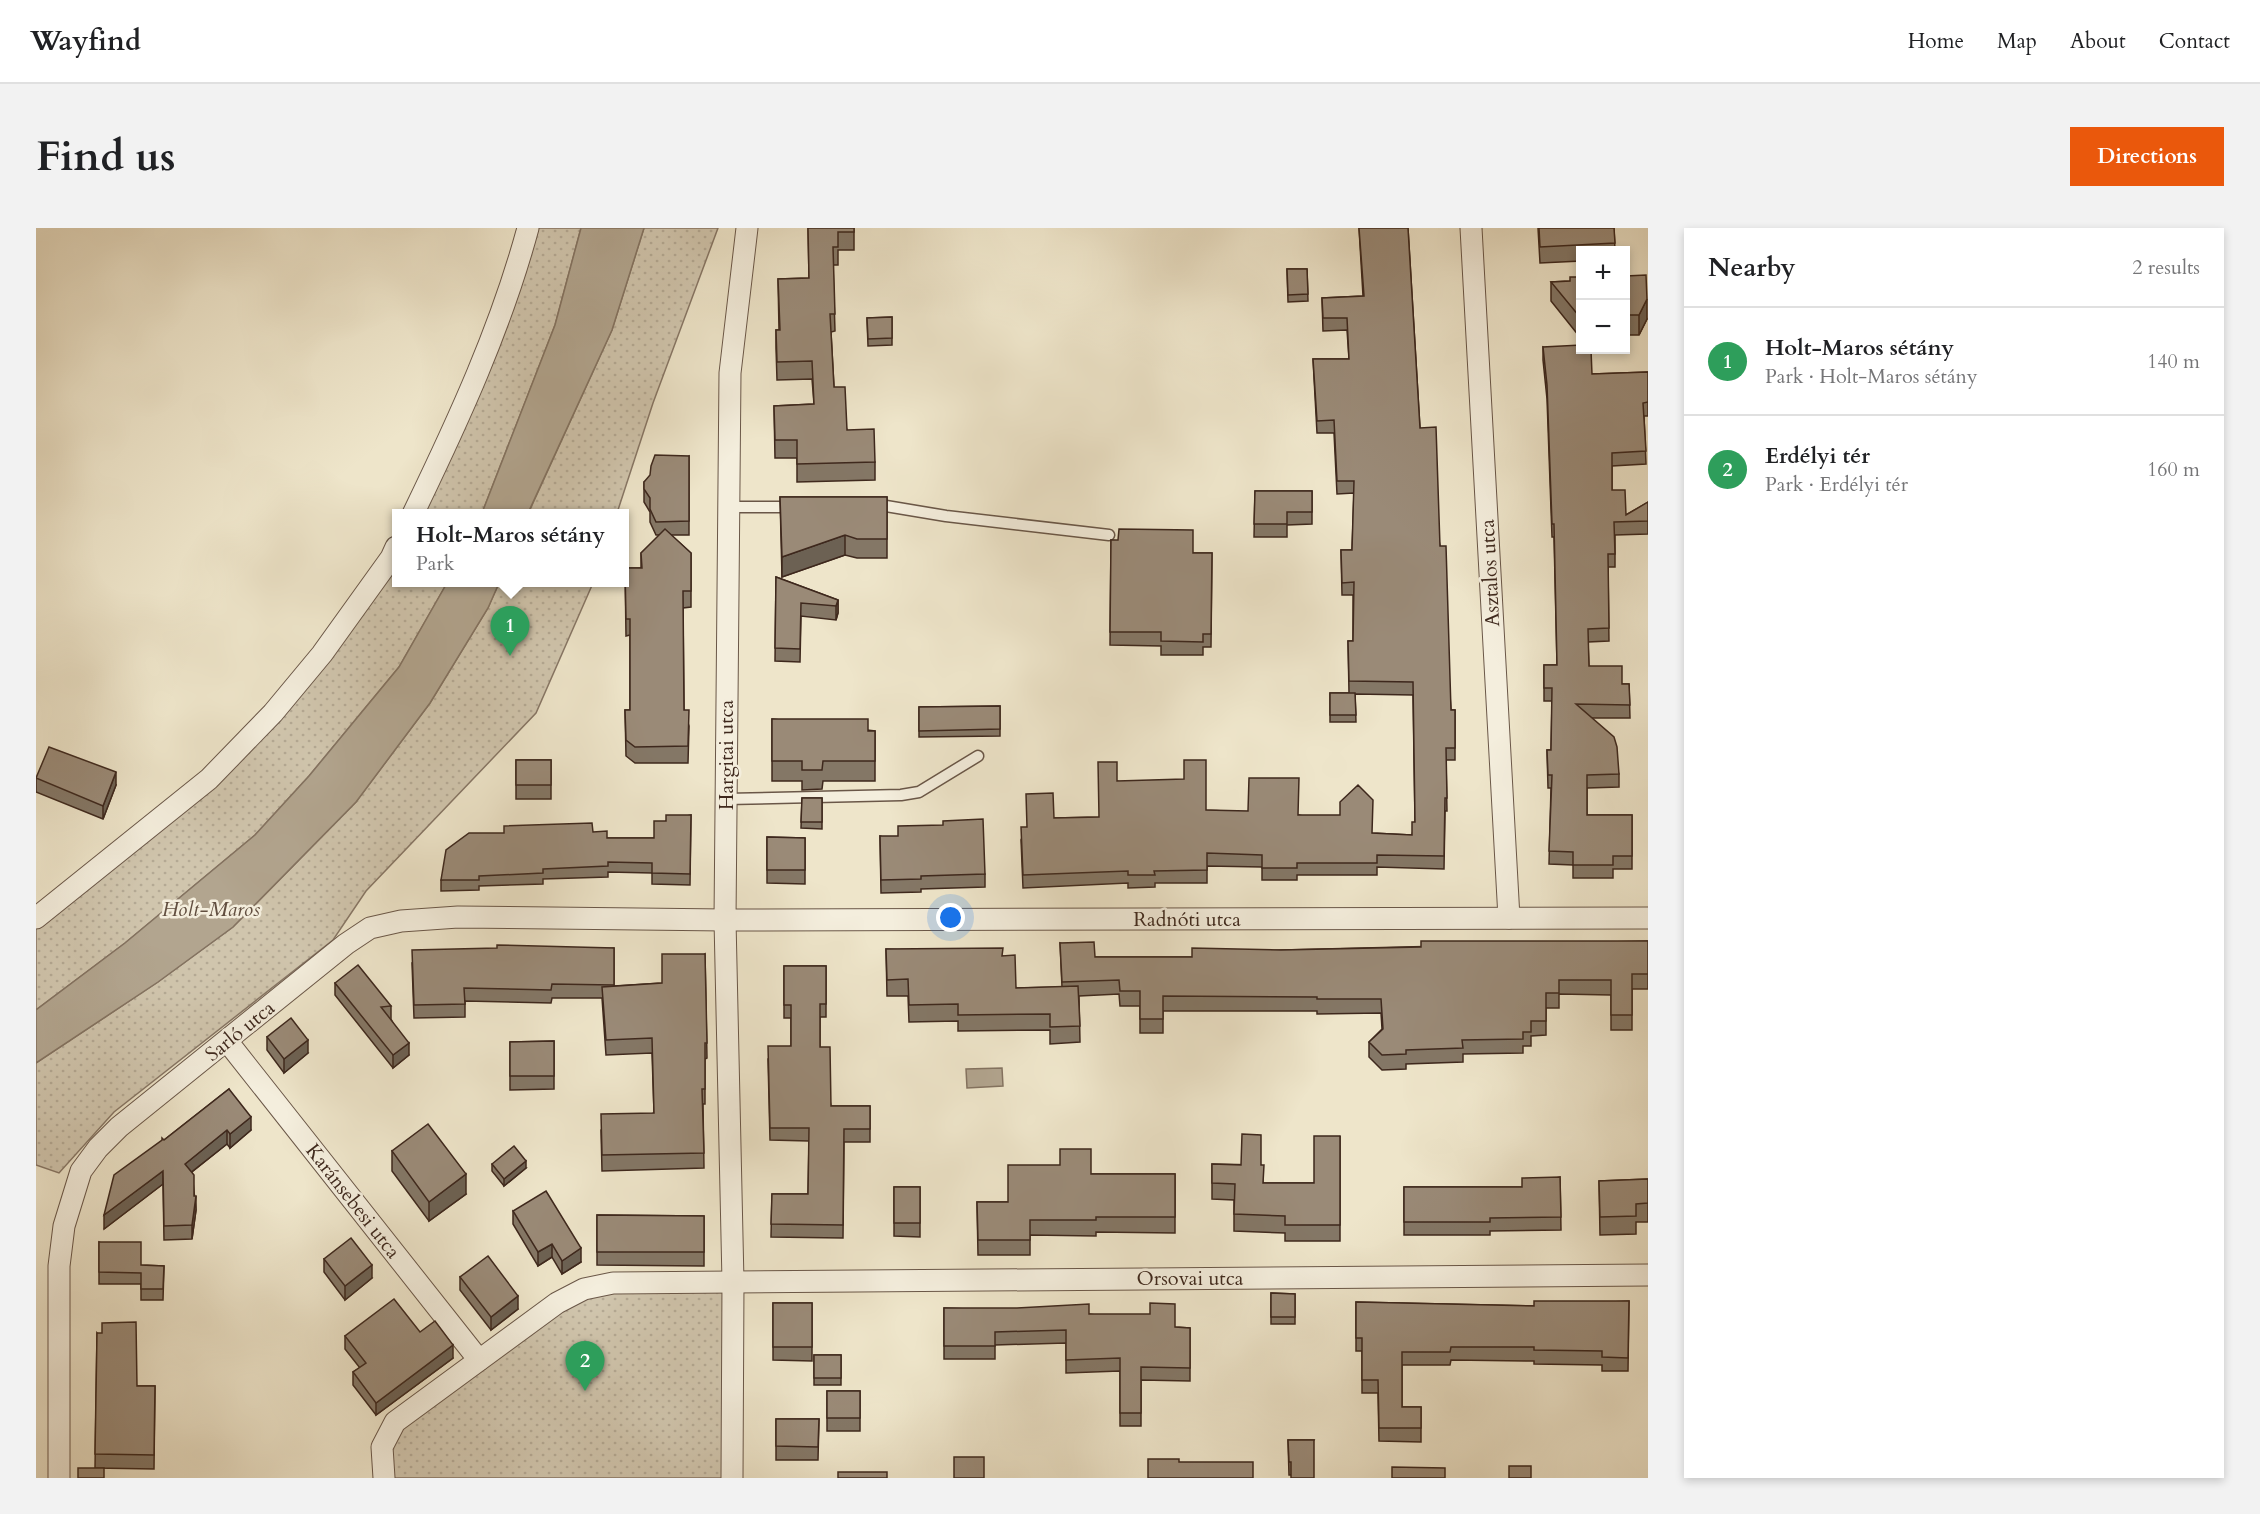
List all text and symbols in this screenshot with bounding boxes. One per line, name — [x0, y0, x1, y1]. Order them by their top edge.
text: Wayfind — [30, 22, 141, 60]
text: Home — [1908, 27, 1964, 56]
text: Map — [1997, 27, 2037, 56]
text: About — [2070, 27, 2126, 56]
text: Contact — [2159, 27, 2230, 56]
button: Directions — [2070, 127, 2224, 186]
text: Find us — [36, 128, 176, 185]
map controls — [1576, 246, 1630, 354]
button: + — [1576, 246, 1630, 300]
text: Nearby — [1708, 250, 1796, 285]
text: 2 results — [2132, 254, 2200, 281]
button: − — [1576, 300, 1630, 354]
text: Holt-Maros sétány — [1765, 333, 1954, 363]
text: 1 — [1722, 348, 1733, 375]
text: 140 m — [2147, 348, 2200, 375]
text: Park · Holt-Maros sétány — [1765, 363, 1977, 390]
text: Erdélyi tér — [1765, 441, 1870, 471]
text: 2 — [1722, 456, 1733, 483]
text: 160 m — [2147, 456, 2200, 483]
text: Park · Erdélyi tér — [1765, 471, 1908, 498]
popup — [392, 509, 629, 587]
street label: Asztalos utca — [1474, 518, 1506, 628]
text: Holt-Maros sétány — [416, 520, 605, 550]
text: Park — [416, 550, 454, 577]
pin: 1 — [490, 606, 530, 656]
street label: Hargitai utca — [713, 699, 740, 810]
water label: Holt-Maros — [162, 895, 260, 924]
your location — [936, 903, 965, 932]
street label: Radnóti utca — [1133, 906, 1241, 933]
street label: Sarló utca — [200, 994, 281, 1067]
street label: Karánsebesi utca — [300, 1138, 407, 1264]
street label: Orsovai utca — [1137, 1265, 1244, 1292]
pin: 2 — [566, 1342, 604, 1391]

